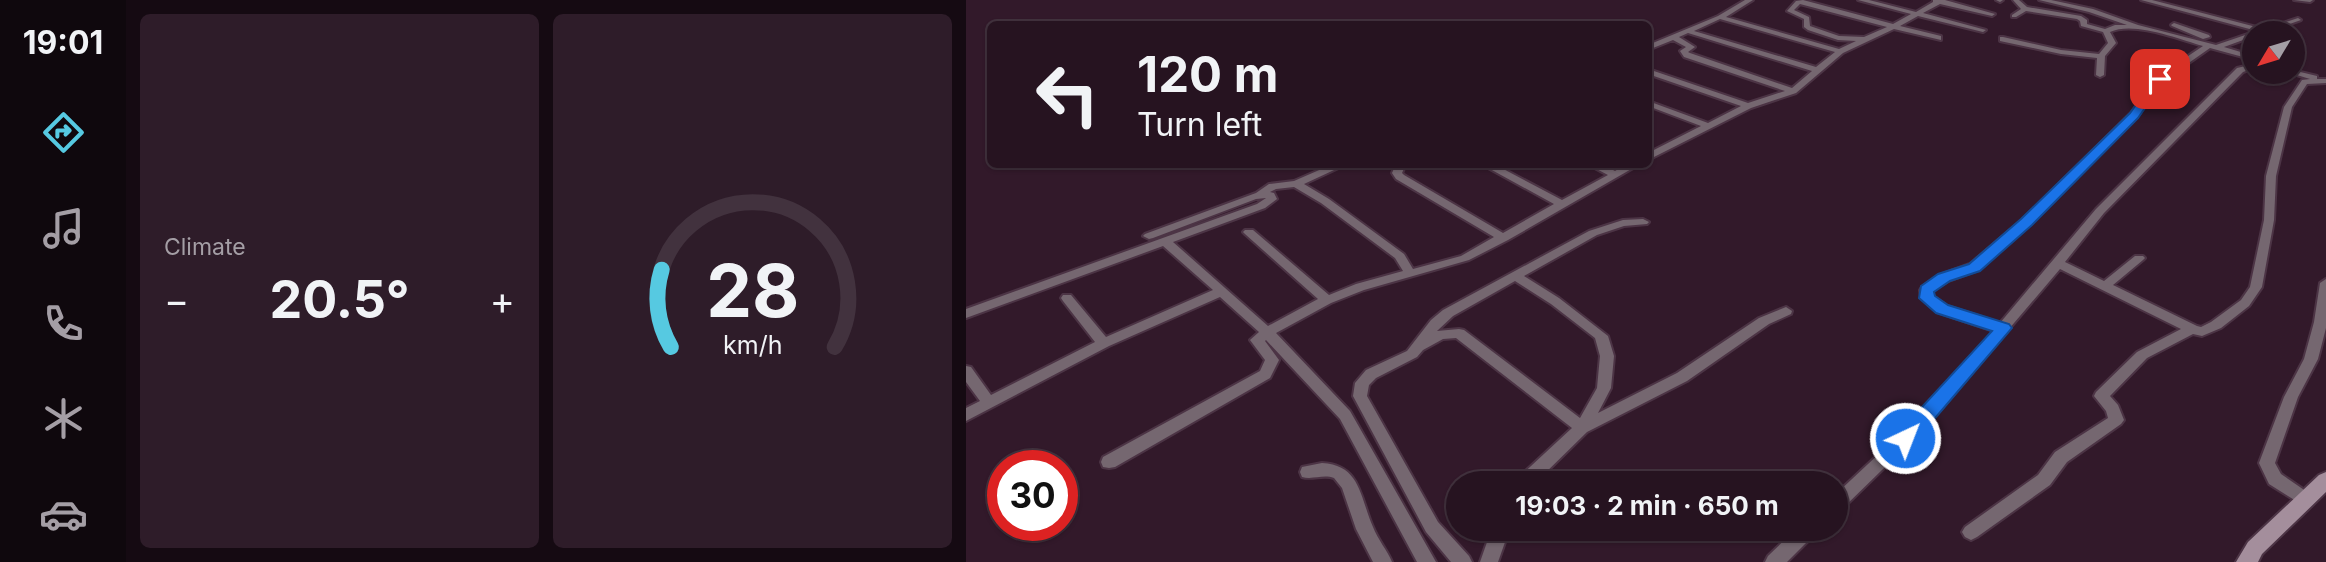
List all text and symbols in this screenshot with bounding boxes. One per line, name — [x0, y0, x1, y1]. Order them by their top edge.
north arrow — [2242, 21, 2305, 84]
map controls — [2242, 21, 2305, 84]
text: 19:01 — [23, 23, 103, 62]
text: 120 m — [1137, 45, 1278, 104]
icon: left — [1022, 49, 1113, 140]
pin — [2130, 49, 2190, 109]
icon: arrive — [2141, 60, 2179, 98]
text: Turn left — [1137, 105, 1262, 144]
icon: directions — [39, 108, 88, 157]
icon: music — [39, 204, 88, 253]
text: Climate — [164, 233, 246, 261]
text: 28 — [706, 246, 799, 335]
text: 20.5° — [269, 268, 410, 331]
text: − — [164, 277, 189, 323]
text: + — [490, 277, 515, 323]
icon: phone — [39, 299, 88, 348]
text: km/h — [723, 330, 782, 360]
icon: climate — [39, 394, 88, 443]
position arrow — [1868, 401, 1942, 475]
speed limit sign: 30 — [987, 450, 1078, 541]
icon: car — [39, 490, 88, 539]
text: 19:03 · 2 min · 650 m — [1515, 490, 1779, 521]

